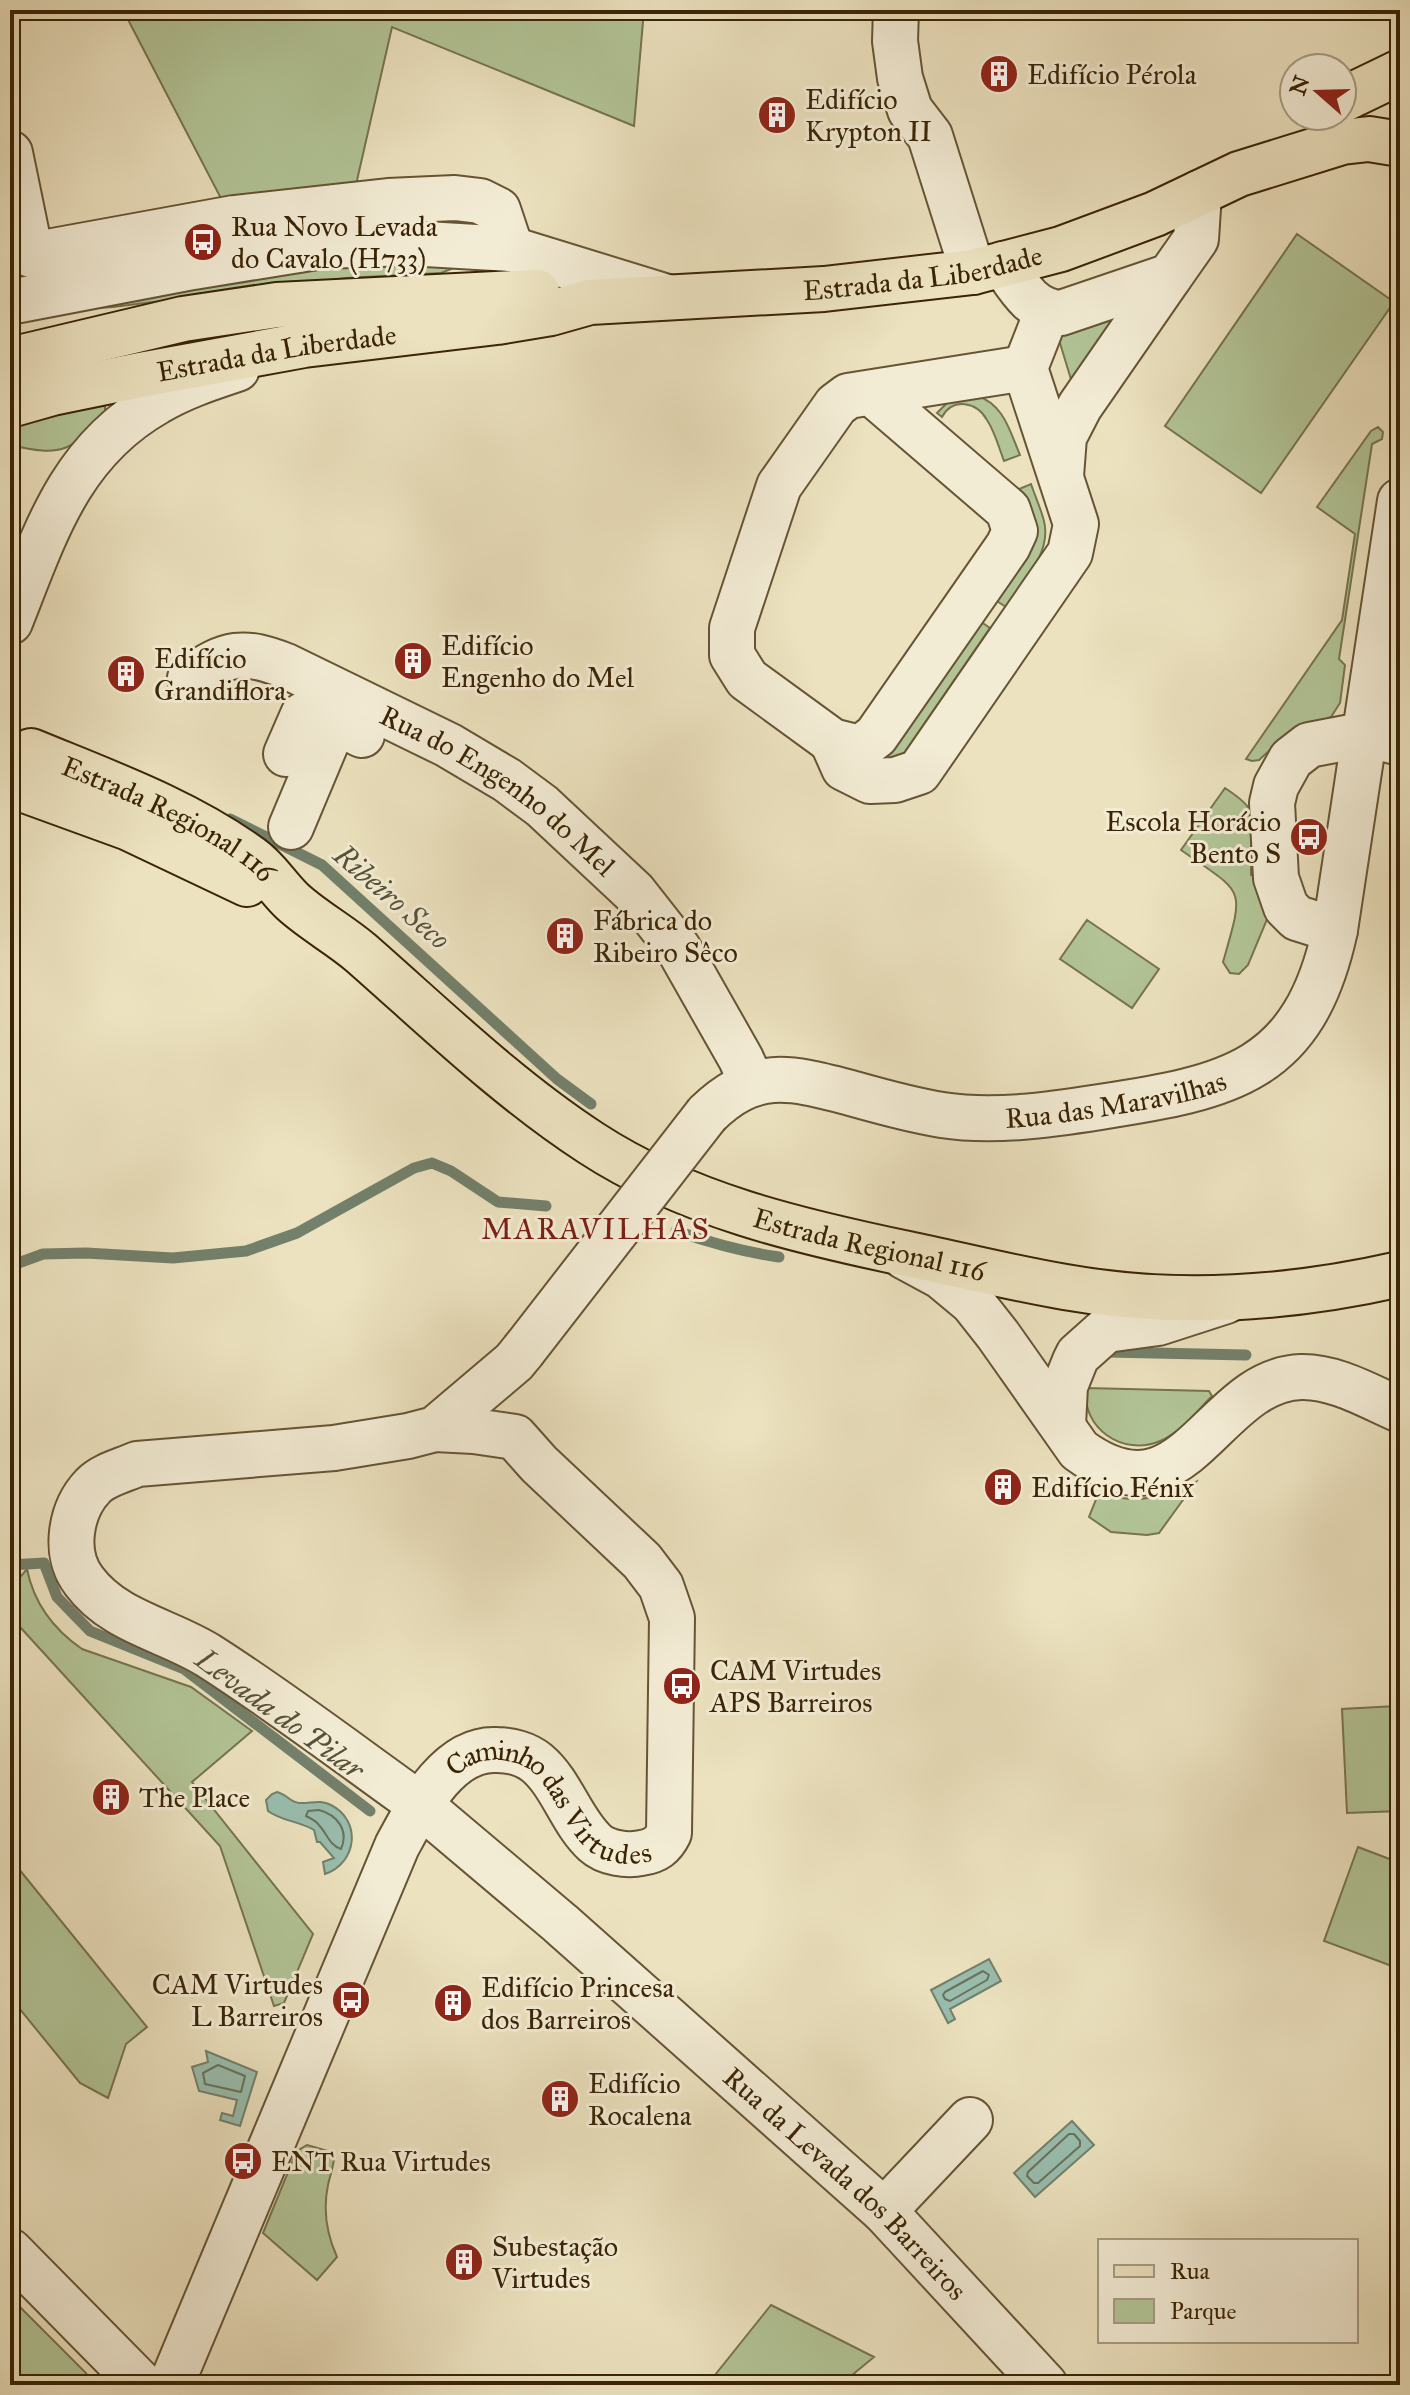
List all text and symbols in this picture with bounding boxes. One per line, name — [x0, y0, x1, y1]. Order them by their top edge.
north arrow — [1278, 52, 1358, 132]
building icon: Edifício Pérola — [978, 53, 1020, 95]
place label: Edifício Pérola — [1027, 57, 1197, 92]
text: N — [1284, 72, 1316, 99]
place label: Edifício Krypton II — [805, 82, 932, 149]
building icon: Edifício Krypton II — [756, 94, 798, 136]
place label: Rua Novo Levada do Cavalo (H733) — [231, 209, 438, 276]
bus stop icon: Rua Novo Levada do Cavalo (H733) — [182, 221, 224, 263]
street label: Estrada da Liberdade — [802, 237, 1046, 308]
street label: Estrada da Liberdade — [154, 317, 398, 389]
place label: Edifício Engenho do Mel — [441, 628, 635, 695]
building icon: Edifício Engenho do Mel — [392, 640, 434, 682]
place label: Edifício Grandiflora — [154, 641, 286, 708]
building icon: Edifício Grandiflora — [105, 653, 147, 695]
street label: Rua do Engenho do Mel — [375, 697, 623, 884]
street label: Estrada Regional 116 — [57, 748, 285, 890]
place label: Escola Horácio Bento S — [1105, 804, 1281, 871]
bus stop icon: Escola Horácio Bento S — [1288, 816, 1330, 858]
water label: Ribeiro Seco — [326, 836, 457, 957]
place label: Fábrica do Ribeiro Sêco — [593, 903, 738, 970]
building icon: Fábrica do Ribeiro Sêco — [544, 915, 586, 957]
street label: Rua das Maravilhas — [1004, 1063, 1231, 1136]
street label: Estrada Regional 116 — [749, 1200, 991, 1288]
district label: MARAVILHAS — [481, 1211, 711, 1247]
building icon: Edifício Fénix — [982, 1466, 1024, 1508]
place label: Edifício Fénix — [1031, 1470, 1195, 1505]
water label: Levada do Pilar — [187, 1640, 372, 1788]
place label: CAM Virtudes APS Barreiros — [709, 1653, 881, 1720]
bus stop icon: CAM Virtudes APS Barreiros — [661, 1665, 703, 1707]
street label: Caminho das Virtudes — [438, 1731, 655, 1872]
building icon: The Place — [90, 1776, 132, 1818]
place label: The Place — [139, 1780, 250, 1815]
place label: CAM Virtudes L Barreiros — [152, 1967, 323, 2034]
place label: Edifício Princesa dos Barreiros — [481, 1970, 674, 2037]
bus stop icon: CAM Virtudes L Barreiros — [330, 1979, 372, 2021]
building icon: Edifício Princesa dos Barreiros — [432, 1982, 474, 2024]
street label: Rua da Levada dos Barreiros — [716, 2059, 975, 2307]
place label: Edifício Rocalena — [588, 2066, 692, 2133]
building icon: Edifício Rocalena — [539, 2078, 581, 2120]
bus stop icon: ENT Rua Virtudes — [222, 2140, 264, 2182]
place label: ENT Rua Virtudes — [271, 2144, 491, 2179]
place label: Subestação Virtudes — [491, 2229, 618, 2296]
legend — [1098, 2239, 1358, 2343]
building icon: Subestação Virtudes — [443, 2241, 485, 2283]
text: Rua — [1170, 2256, 1210, 2286]
text: Parque — [1170, 2296, 1237, 2326]

